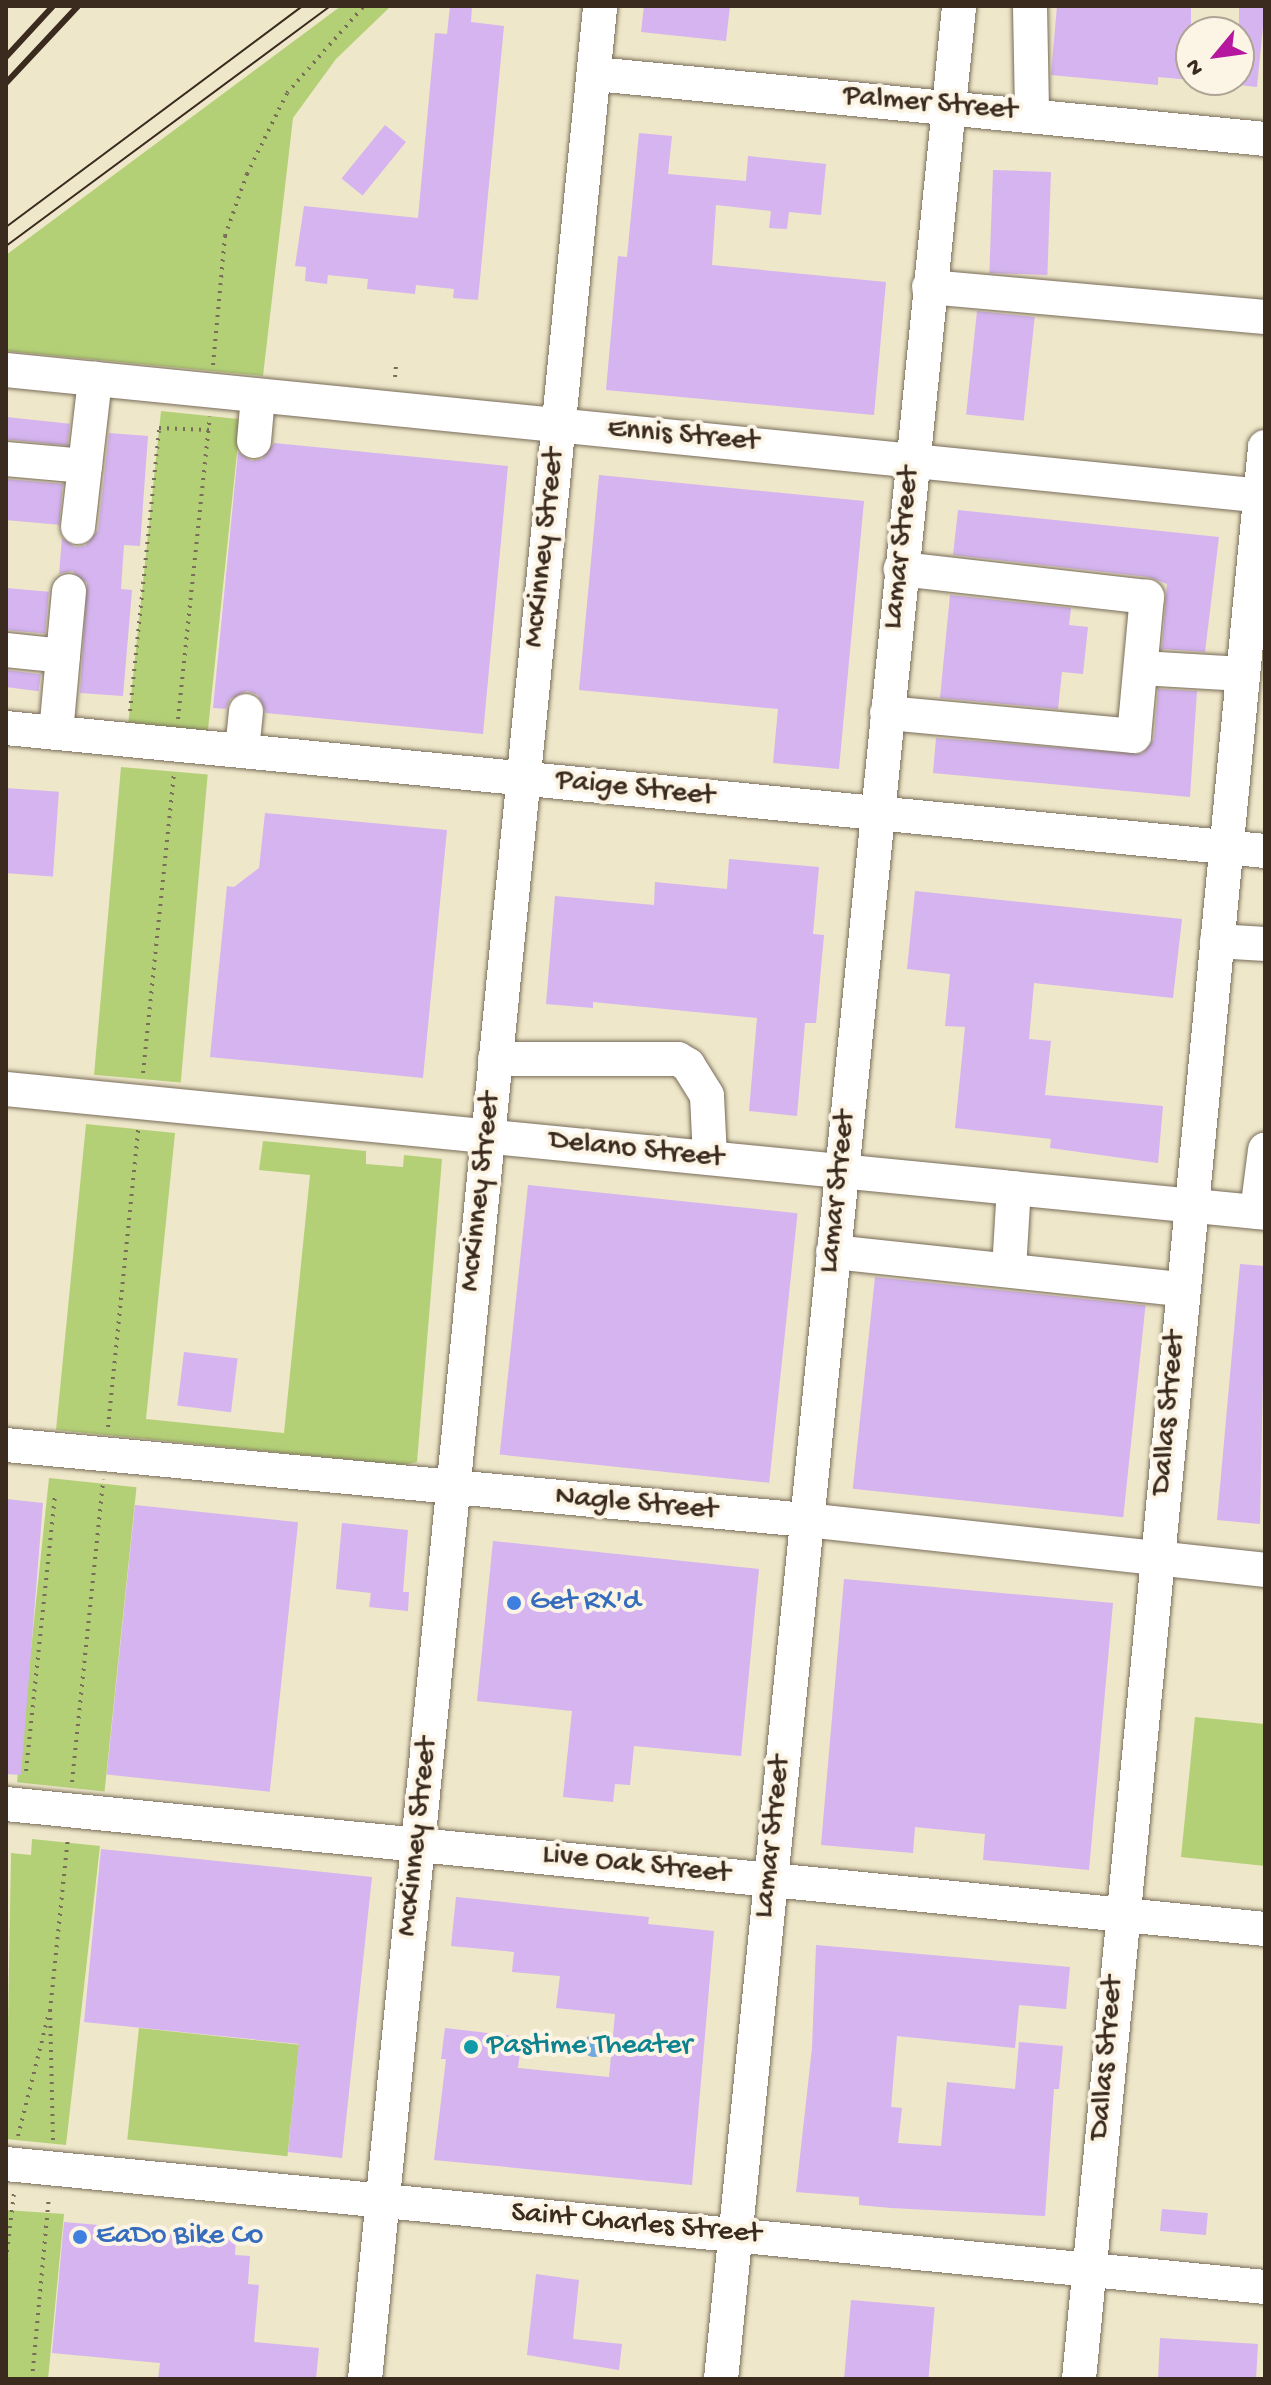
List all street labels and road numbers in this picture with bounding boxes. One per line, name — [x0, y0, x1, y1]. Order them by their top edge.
street label: Palmer Street — [842, 79, 1018, 131]
street label: Ennis Street — [606, 412, 760, 462]
street label: McKinney Street — [518, 447, 574, 649]
street label: Lamar Street — [877, 465, 929, 631]
street label: Paige Street — [554, 764, 716, 816]
street label: McKinney Street — [454, 1091, 510, 1293]
street label: Lamar Street — [813, 1109, 865, 1275]
street label: Delano Street — [547, 1124, 725, 1178]
street label: Dallas Street — [1145, 1330, 1195, 1496]
street label: Nagle Street — [553, 1480, 719, 1530]
street label: McKinney Street — [391, 1736, 447, 1938]
street label: Lamar Street — [748, 1754, 800, 1920]
street label: Live Oak Street — [540, 1838, 732, 1894]
street label: Dallas Street — [1083, 1975, 1133, 2141]
street label: Saint Charles Street — [510, 2196, 762, 2254]

